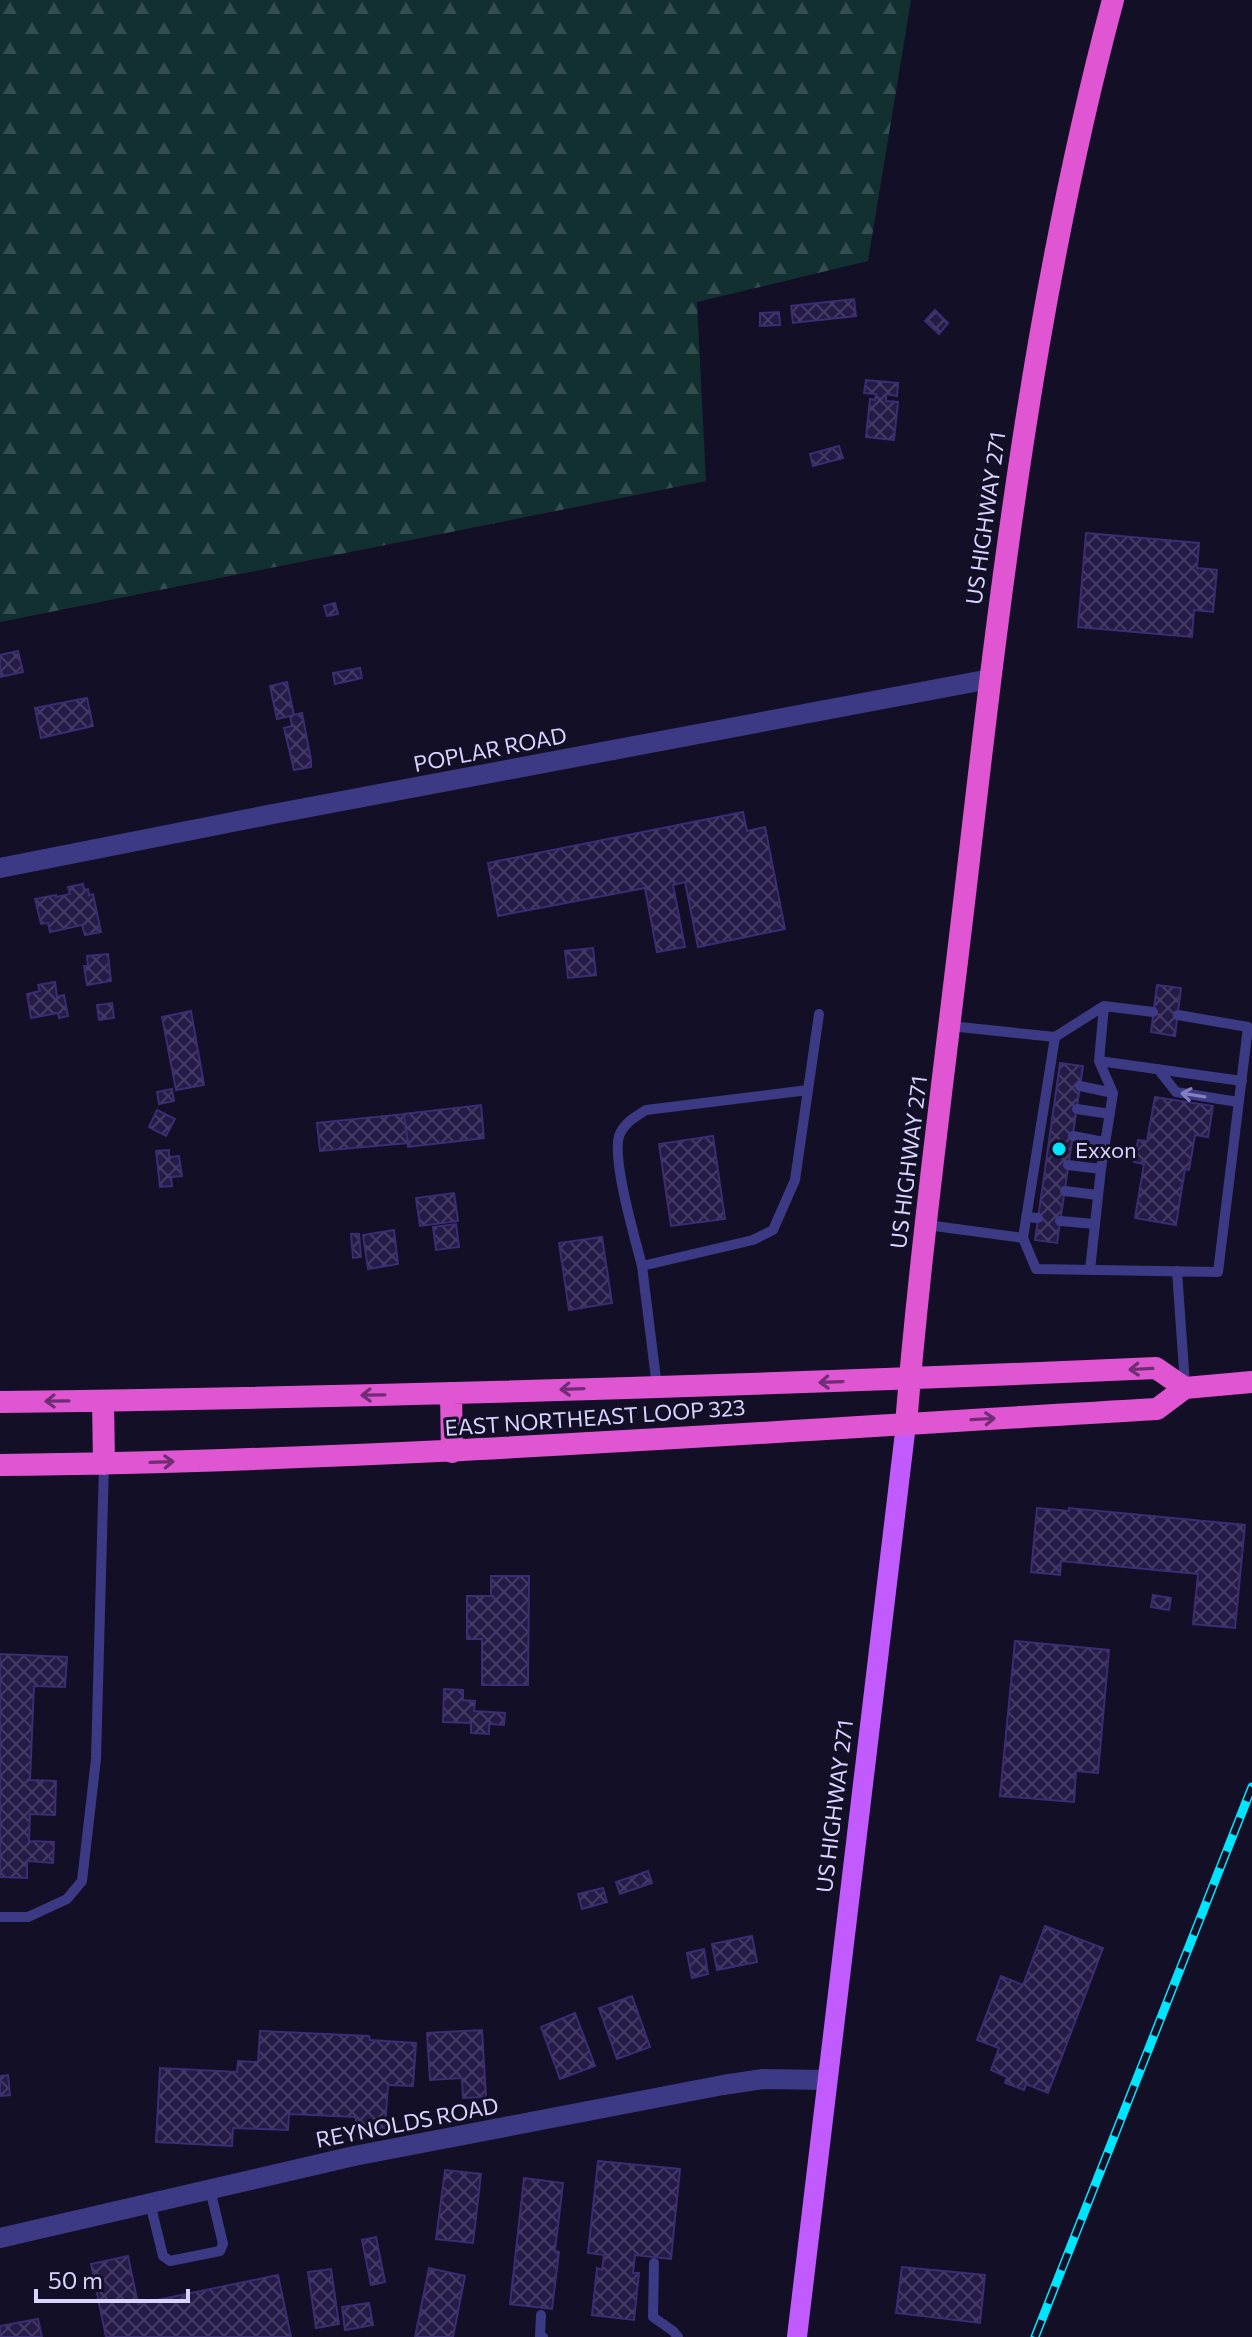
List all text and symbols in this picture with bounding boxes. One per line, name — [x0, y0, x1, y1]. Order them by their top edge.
street label: US HIGHWAY 271 — [960, 430, 1010, 606]
street label: POPLAR ROAD — [411, 721, 569, 777]
street label: US HIGHWAY 271 — [884, 1074, 932, 1250]
one-way arrow — [1180, 1087, 1206, 1102]
place label: Exxon — [1075, 1136, 1137, 1163]
marker: Exxon — [1050, 1140, 1068, 1158]
one-way arrow — [1128, 1361, 1155, 1376]
one-way arrow — [818, 1374, 845, 1389]
one-way arrow — [559, 1382, 586, 1397]
one-way arrow — [360, 1387, 387, 1402]
one-way arrow — [44, 1393, 71, 1409]
street label: EAST NORTHEAST LOOP 323 — [444, 1393, 746, 1441]
one-way arrow — [969, 1411, 996, 1426]
one-way arrow — [148, 1454, 175, 1469]
street label: US HIGHWAY 271 — [810, 1718, 858, 1894]
street label: REYNOLDS ROAD — [313, 2091, 501, 2153]
scale bar — [36, 2253, 188, 2303]
text: 50 m — [48, 2265, 103, 2294]

